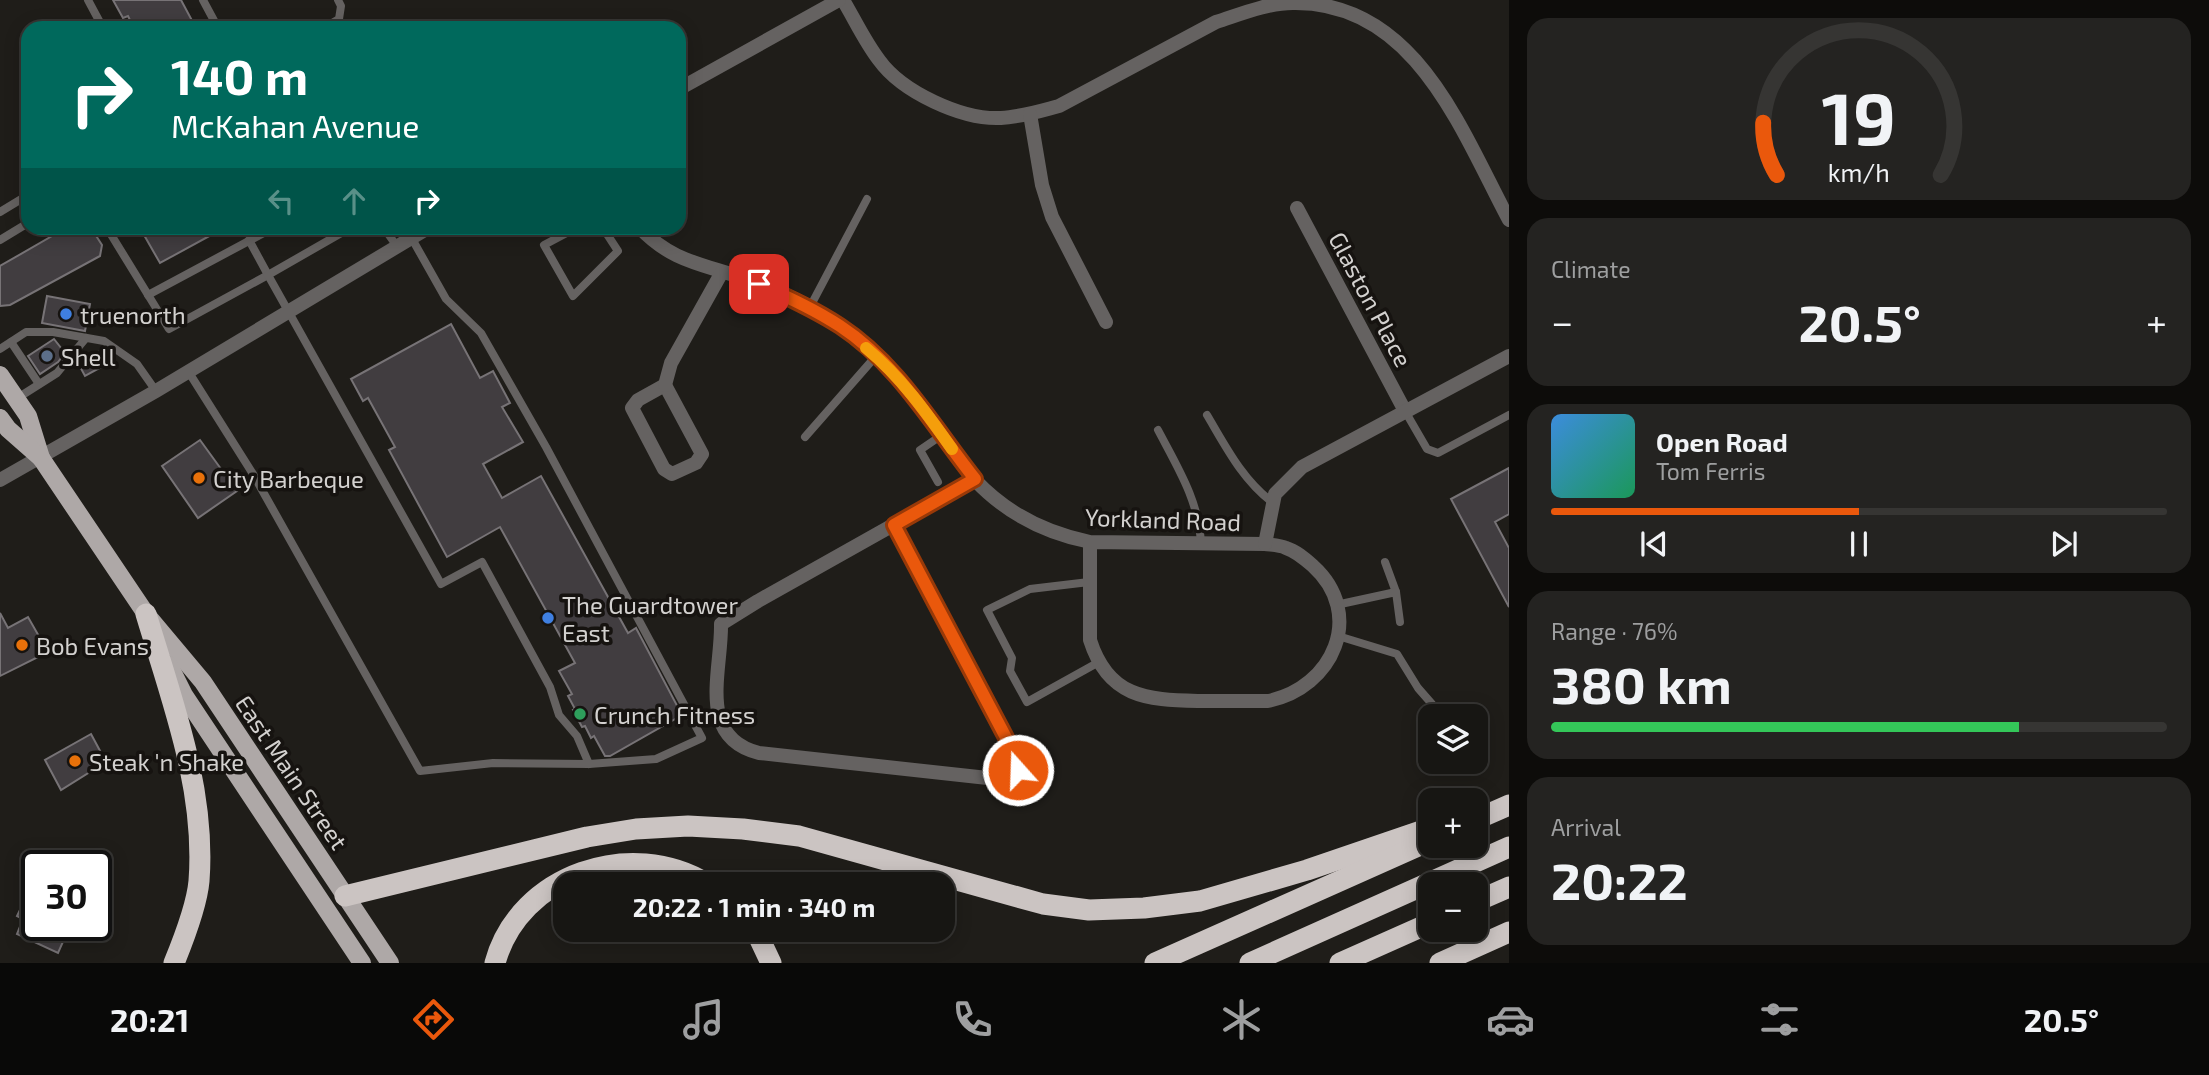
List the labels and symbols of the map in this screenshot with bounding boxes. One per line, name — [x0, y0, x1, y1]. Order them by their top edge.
street label: Glaston Place — [1323, 227, 1419, 371]
pin — [729, 254, 789, 314]
place label: truenorth — [80, 300, 186, 329]
marker: truenorth — [58, 306, 74, 322]
place label: Shell — [61, 342, 116, 371]
marker: Shell — [39, 348, 55, 364]
place label: City Barbeque — [213, 464, 364, 493]
marker: City Barbeque — [191, 470, 207, 486]
street label: Yorkland Road — [1084, 502, 1242, 536]
place label: The Guardtower East — [562, 590, 738, 647]
marker: The Guardtower East — [540, 610, 556, 626]
place label: Bob Evans — [36, 631, 149, 660]
marker: Bob Evans — [14, 637, 30, 653]
street label: East Main Street — [230, 689, 354, 855]
place label: Crunch Fitness — [594, 700, 755, 729]
marker: Crunch Fitness — [572, 706, 588, 722]
position arrow — [981, 733, 1055, 807]
place label: Steak 'n Shake — [89, 747, 244, 776]
marker: Steak 'n Shake — [67, 753, 83, 769]
speed limit sign: 30 — [21, 850, 112, 941]

